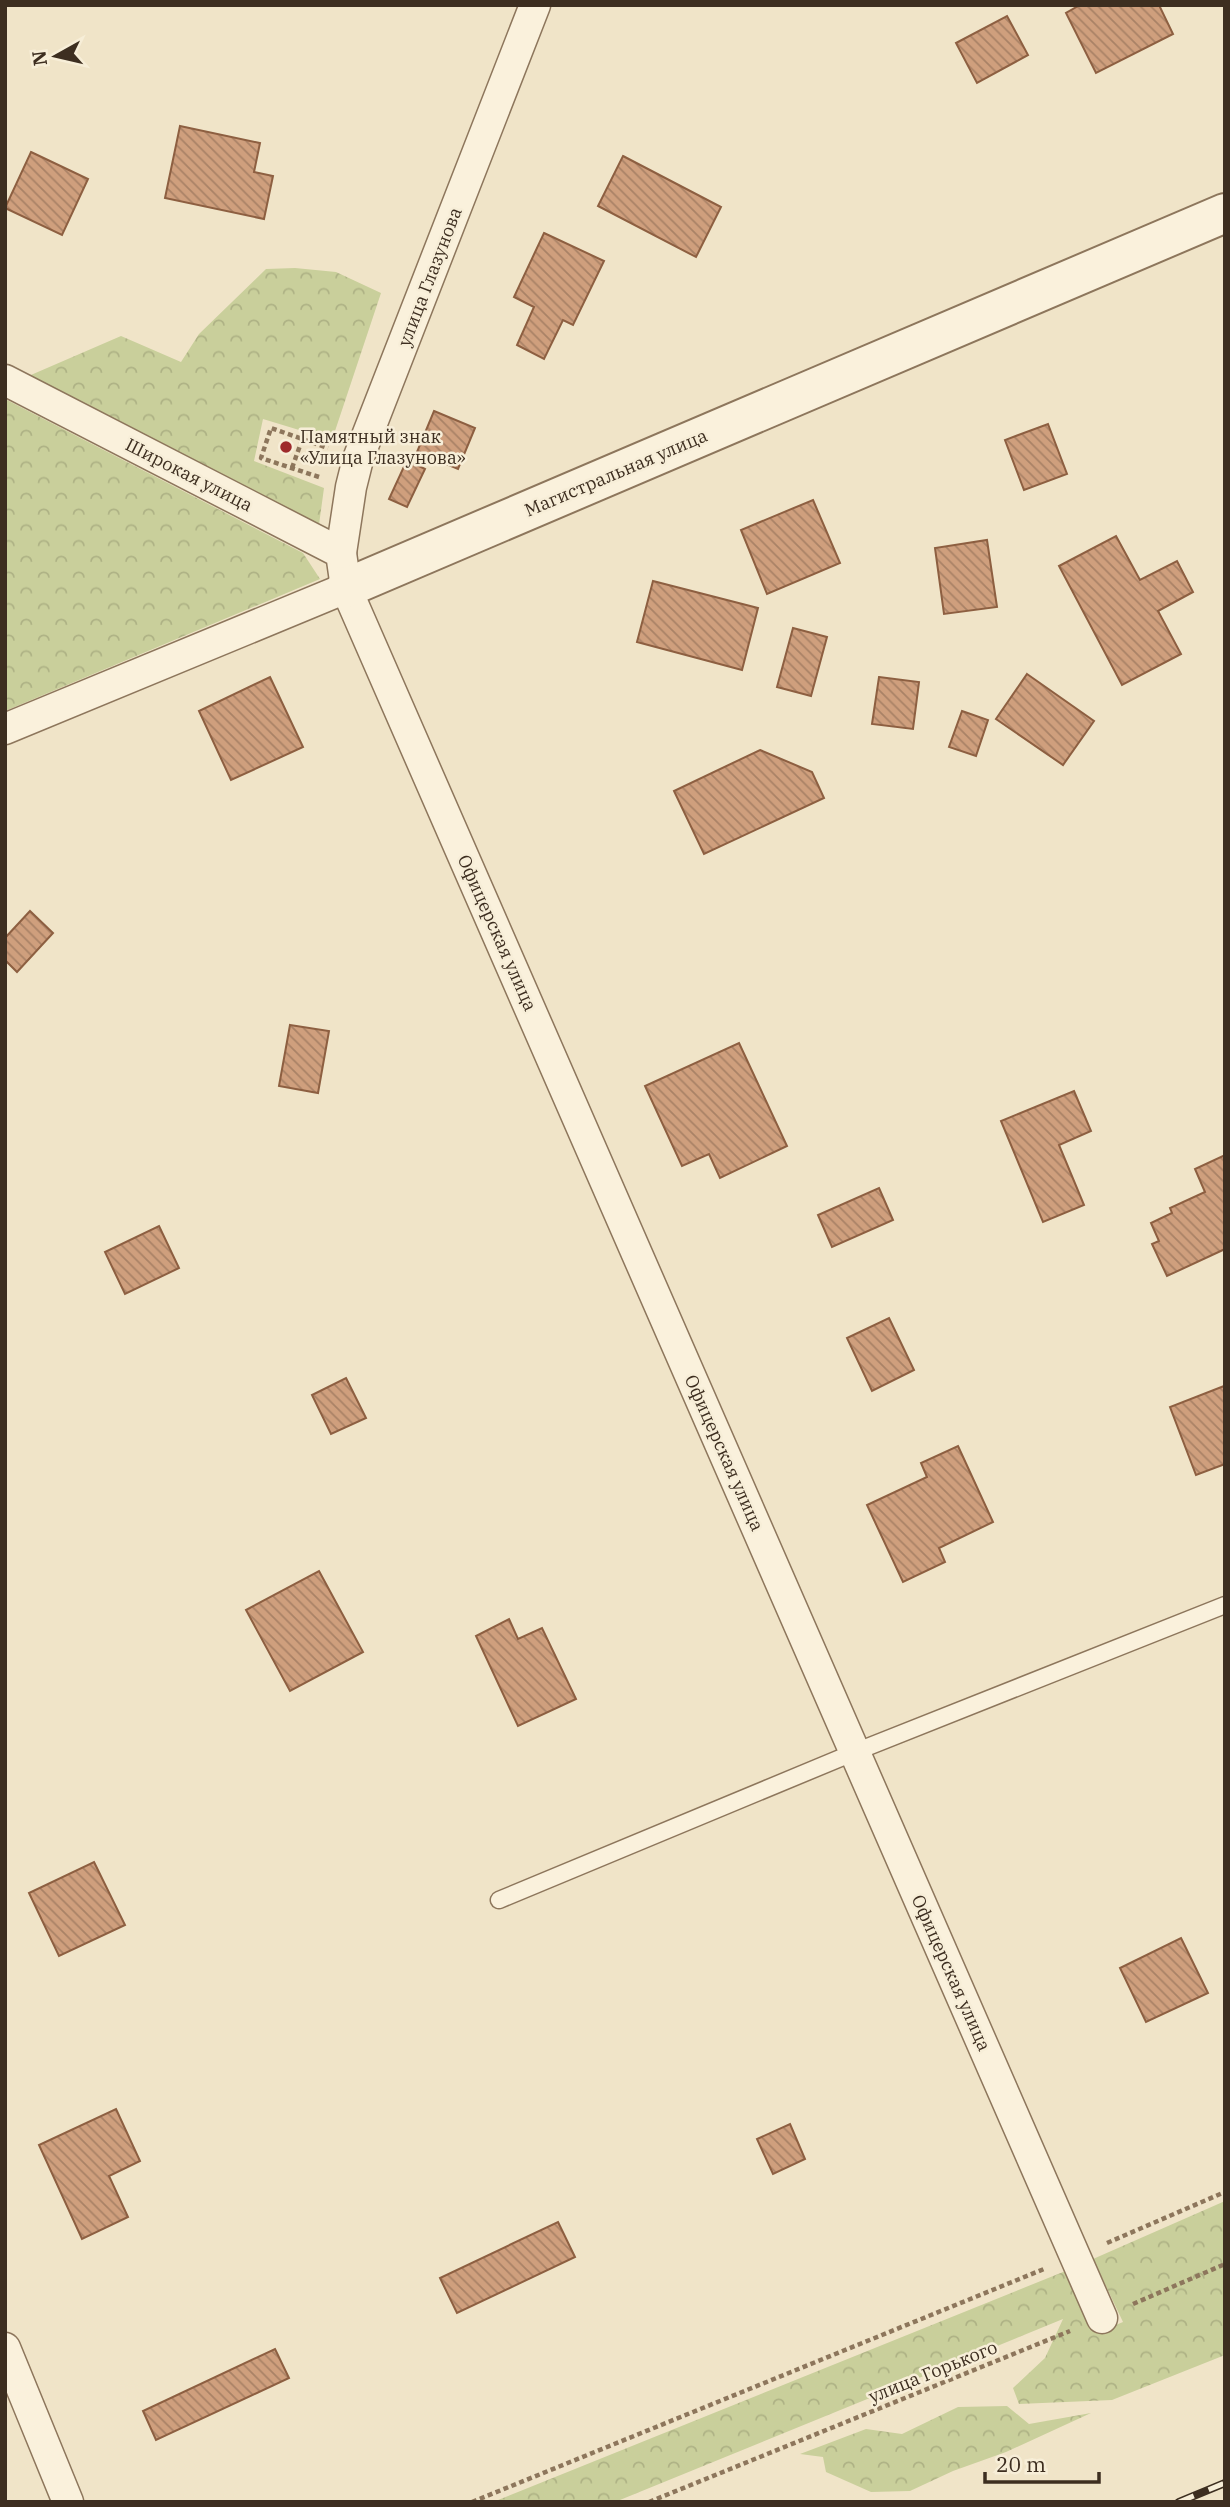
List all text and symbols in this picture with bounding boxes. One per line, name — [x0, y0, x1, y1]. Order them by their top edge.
north arrow — [21, 21, 91, 91]
text: N — [26, 49, 52, 67]
street label: улица Глазунова — [392, 204, 467, 350]
street label: Магистральная улица — [521, 424, 711, 521]
place label: Памятный знак «Улица Глазунова» — [300, 425, 466, 469]
street label: Широкая улица — [122, 433, 257, 517]
marker: Памятный знак «Улица Глазунова» — [278, 439, 294, 455]
street label: Офицерская улица — [453, 851, 542, 1015]
street label: Офицерская улица — [680, 1371, 769, 1535]
street label: Офицерская улица — [907, 1891, 996, 2055]
street label: улица Горького — [865, 2335, 1001, 2408]
scale bar — [985, 2440, 1099, 2484]
text: 20 m — [996, 2450, 1046, 2478]

